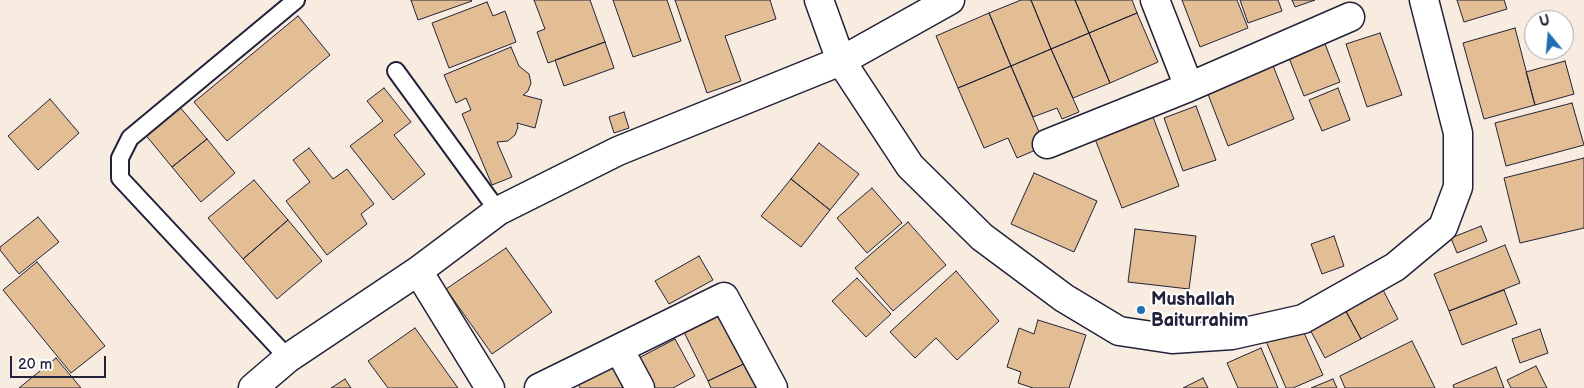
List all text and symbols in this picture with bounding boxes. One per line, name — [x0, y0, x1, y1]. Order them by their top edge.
north arrow — [1524, 10, 1574, 60]
text: U — [1538, 12, 1552, 31]
place label: Mushallah Baiturrahim — [1151, 289, 1248, 332]
marker: Mushallah Baiturrahim — [1135, 304, 1147, 316]
scale bar — [12, 346, 109, 378]
text: 20 m — [18, 355, 52, 374]

